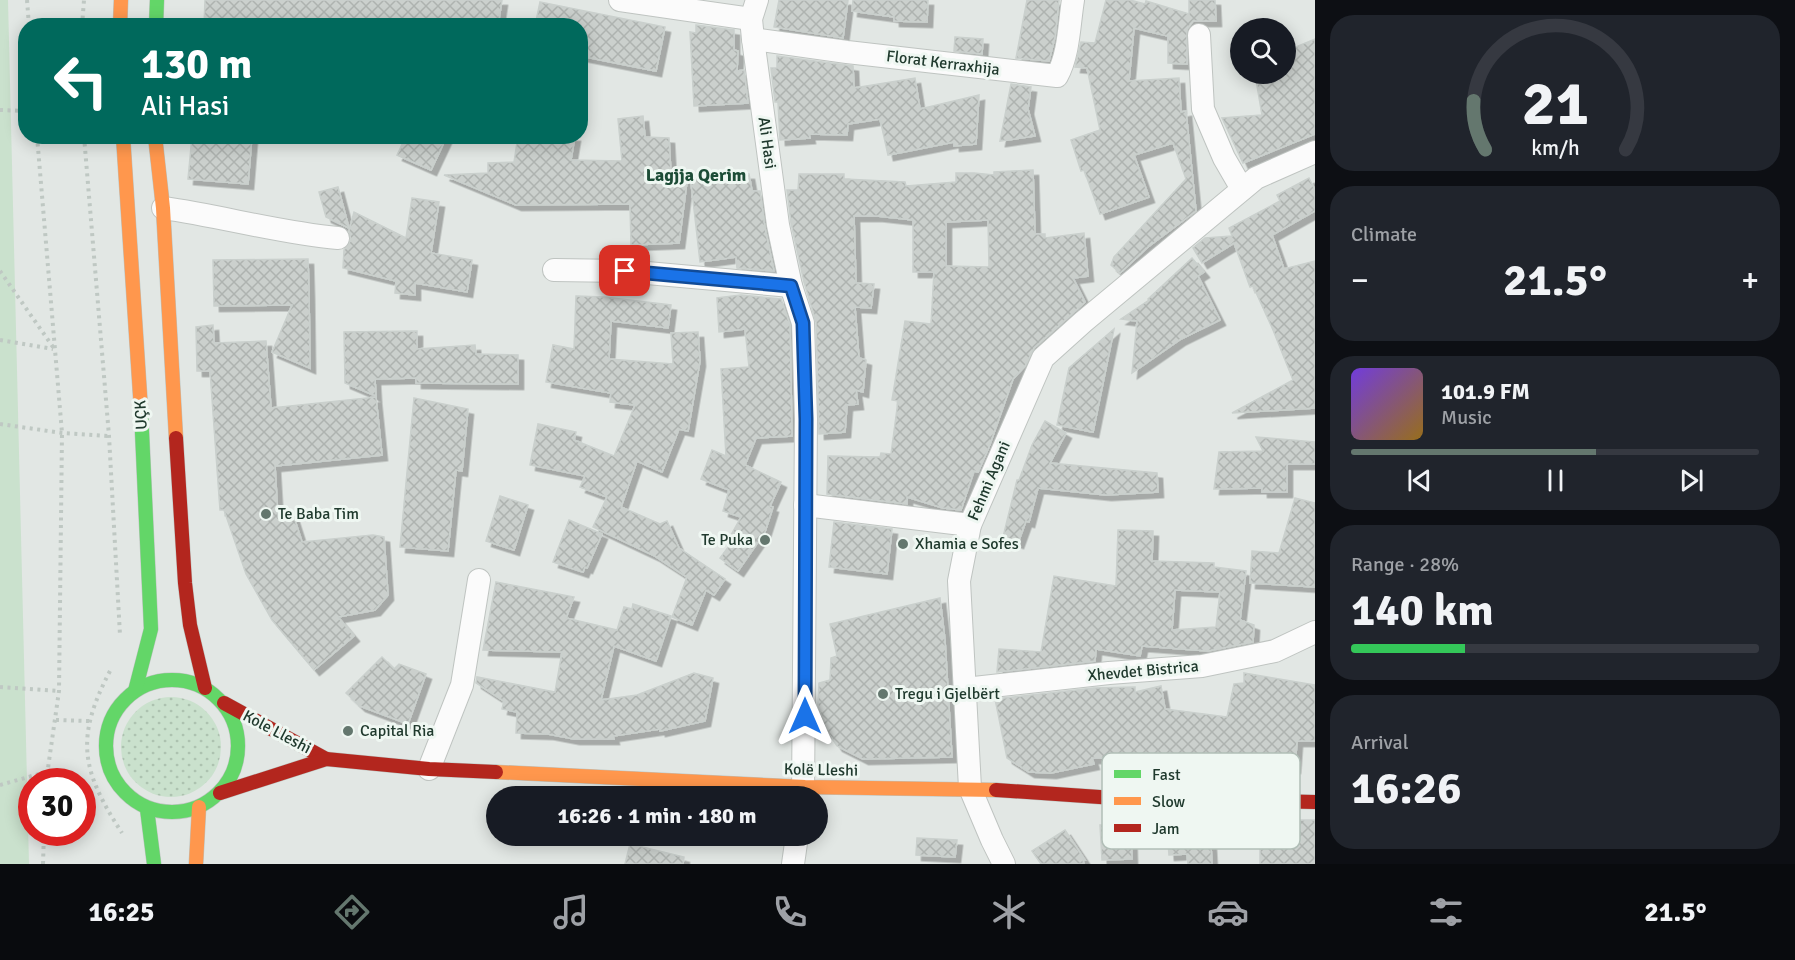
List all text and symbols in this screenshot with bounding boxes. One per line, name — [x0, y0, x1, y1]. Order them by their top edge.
map controls — [1230, 18, 1296, 84]
button: search — [1230, 18, 1296, 84]
text: 130 m — [141, 39, 252, 90]
icon: left — [42, 42, 120, 120]
street label: Florat Kerraxhija — [885, 46, 1001, 80]
text: 21 — [1521, 65, 1589, 142]
text: Ali Hasi — [141, 90, 229, 123]
street label: Ali Hasi — [753, 116, 781, 170]
text: km/h — [1531, 135, 1579, 161]
district label: Lagjja Qerim — [646, 164, 746, 186]
text: Climate — [1351, 222, 1417, 247]
pin — [599, 245, 650, 296]
text: 21.5° — [1503, 253, 1607, 308]
icon: arrive — [608, 254, 641, 287]
text: − — [1351, 260, 1369, 301]
text: + — [1741, 260, 1759, 301]
text: 101.9 FM — [1441, 378, 1530, 405]
street label: UÇK — [130, 399, 152, 430]
text: Music — [1441, 405, 1492, 430]
street label: Fehmi Agani — [963, 438, 1015, 524]
icon: previous — [1403, 464, 1436, 497]
icon: pause — [1539, 464, 1572, 497]
icon: next — [1675, 464, 1708, 497]
place label: Te Baba Tim — [278, 504, 359, 524]
marker: Te Baba Tim — [259, 507, 273, 521]
place label: Te Puka — [701, 530, 753, 550]
marker: Te Puka — [758, 533, 772, 547]
place label: Xhamia e Sofes — [915, 534, 1019, 554]
marker: Xhamia e Sofes — [896, 537, 910, 551]
text: Range · 28% — [1351, 552, 1459, 577]
text: 140 km — [1351, 583, 1494, 638]
street label: Xhevdet Bistrica — [1087, 656, 1199, 686]
position arrow — [773, 684, 837, 748]
place label: Tregu i Gjelbërt — [895, 684, 1000, 704]
marker: Tregu i Gjelbërt — [876, 687, 890, 701]
street label: Kole Lleshi — [239, 706, 315, 758]
place label: Capital Ria — [360, 721, 434, 741]
marker: Capital Ria — [341, 724, 355, 738]
text: Arrival — [1351, 730, 1409, 755]
legend — [1102, 753, 1300, 849]
street label: Kolë Lleshi — [784, 759, 858, 781]
text: 16:26 — [1351, 761, 1461, 816]
text: Fast — [1152, 765, 1181, 785]
speed limit sign: 30 — [18, 768, 96, 846]
text: Slow — [1152, 792, 1186, 812]
text: 16:26 · 1 min · 180 m — [557, 802, 757, 829]
text: Jam — [1152, 819, 1180, 839]
icon: directions — [331, 891, 373, 933]
icon: music — [550, 891, 592, 933]
icon: phone — [769, 891, 811, 933]
icon: climate — [988, 891, 1030, 933]
icon: car — [1207, 891, 1249, 933]
icon: filters — [1425, 891, 1467, 933]
text: 16:25 — [88, 896, 155, 929]
text: 21.5° — [1644, 896, 1707, 929]

